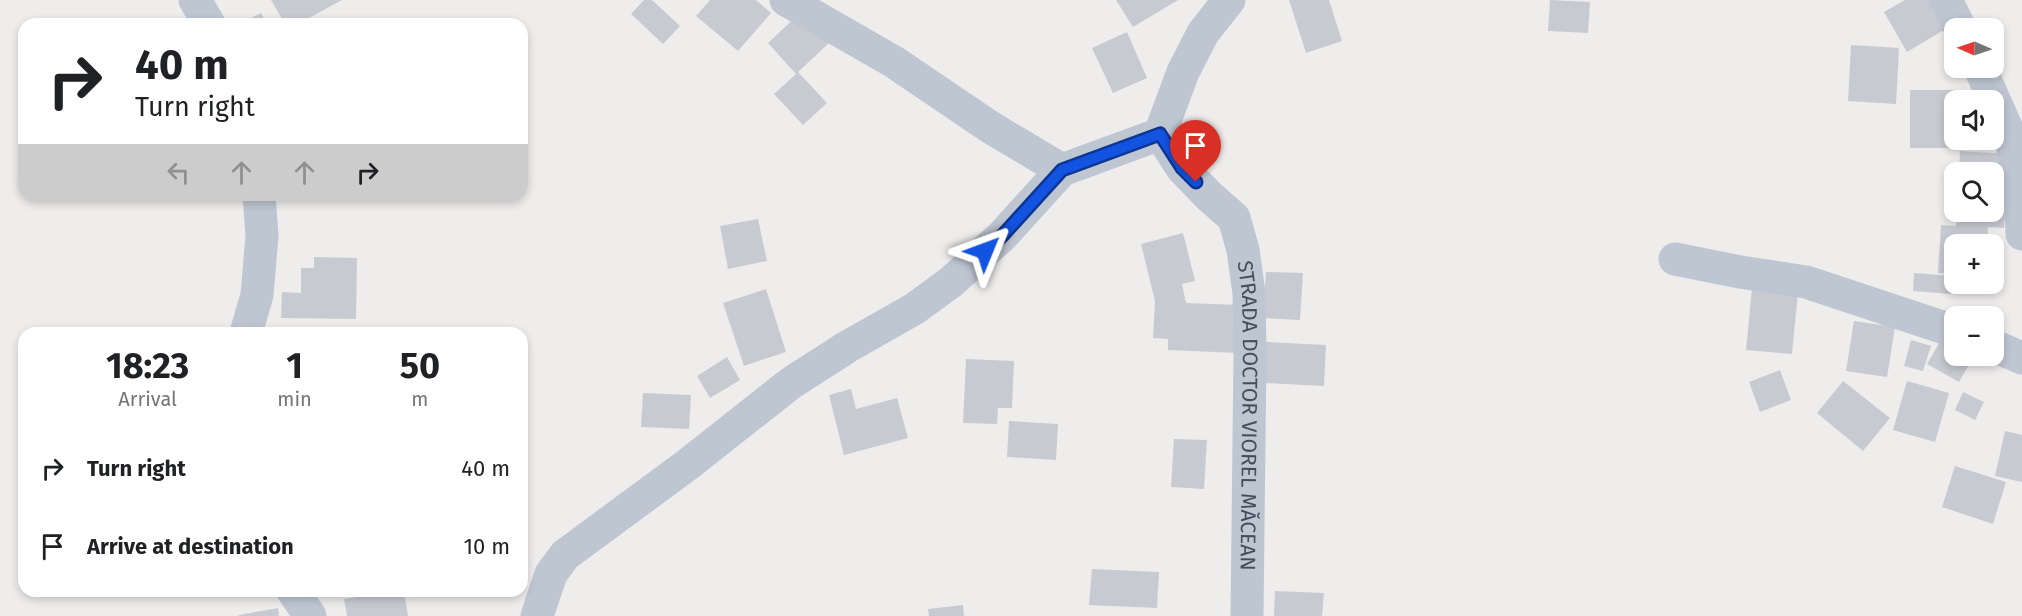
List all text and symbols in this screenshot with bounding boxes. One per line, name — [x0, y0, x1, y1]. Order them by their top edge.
north arrow — [1944, 18, 2004, 78]
map controls — [1944, 18, 2004, 366]
text: 40 m — [135, 40, 229, 90]
icon: right — [36, 42, 114, 120]
button: sound — [1944, 90, 2004, 150]
text: Turn right — [135, 91, 255, 123]
pin — [1170, 120, 1221, 182]
icon: arrive — [1179, 129, 1212, 162]
icon: left — [162, 156, 195, 189]
icon: ahead — [225, 156, 258, 189]
icon: ahead — [288, 156, 321, 189]
icon: right — [351, 156, 384, 189]
button: search — [1944, 162, 2004, 222]
position arrow — [953, 219, 1017, 283]
button: + — [1944, 234, 2004, 294]
street label: STRADA DOCTOR VIOREL MĂCEAN — [1232, 259, 1263, 571]
button: − — [1944, 306, 2004, 366]
text: 18:23 — [106, 344, 189, 388]
text: 1 — [286, 344, 303, 388]
text: 50 — [400, 344, 440, 388]
text: Arrival — [118, 387, 177, 411]
text: min — [277, 387, 312, 411]
text: m — [411, 387, 428, 411]
icon: right — [36, 452, 69, 485]
text: Turn right — [87, 455, 186, 482]
text: 40 m — [461, 455, 510, 482]
icon: arrive — [36, 530, 69, 563]
text: Arrive at destination — [87, 533, 294, 560]
text: 10 m — [464, 533, 510, 560]

